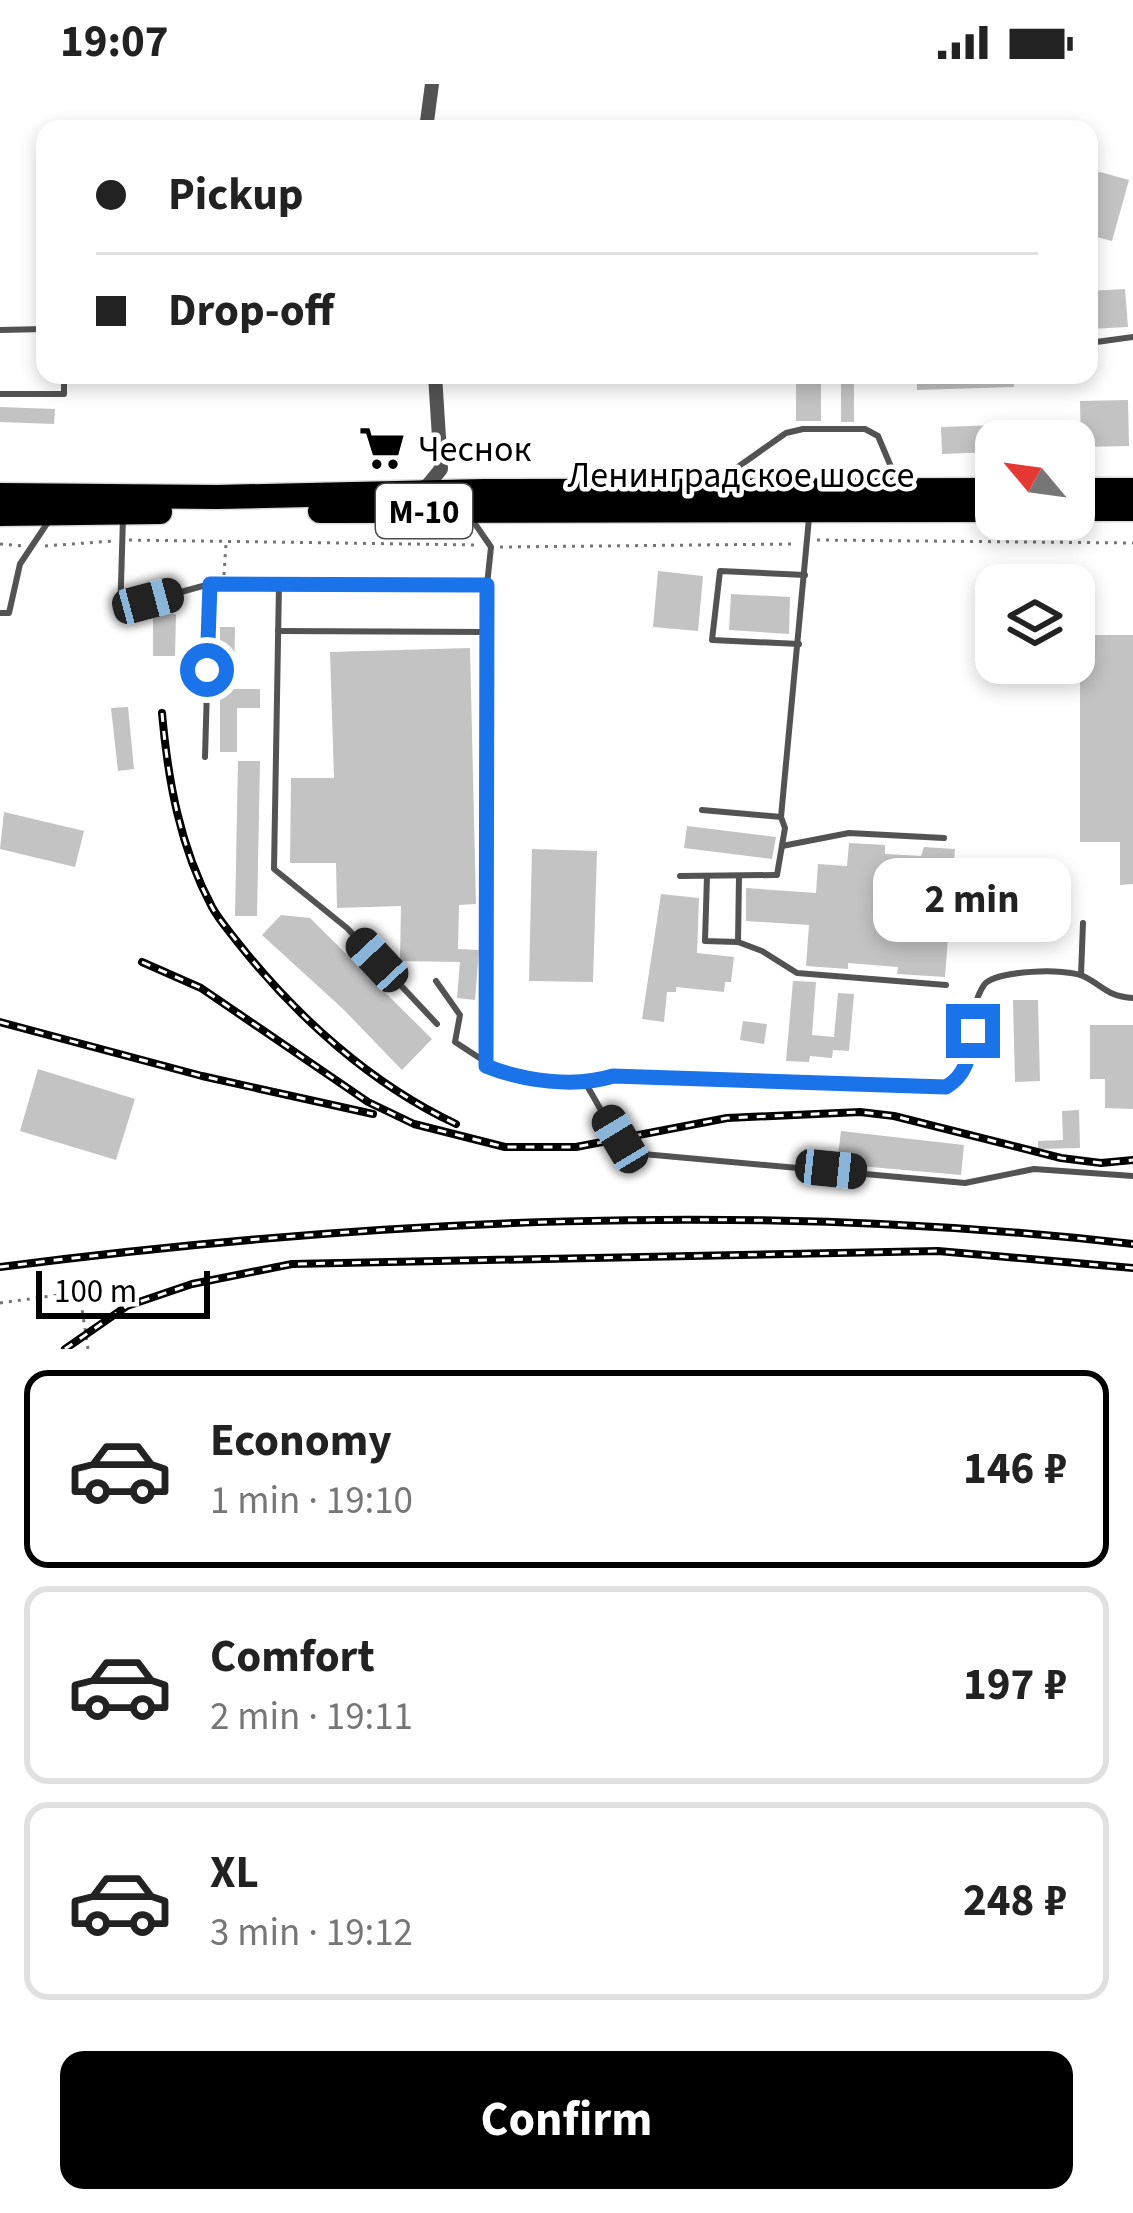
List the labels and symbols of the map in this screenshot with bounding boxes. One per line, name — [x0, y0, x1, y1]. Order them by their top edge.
north arrow — [975, 420, 1095, 540]
supermarket icon: Чеснок — [357, 423, 407, 473]
place label: Чеснок — [418, 424, 532, 475]
street label: Ленинградское шоссе — [568, 450, 914, 501]
road number: М-10 — [376, 484, 472, 538]
car — [109, 574, 187, 628]
route start — [180, 643, 234, 697]
callout: 2 min — [874, 857, 1072, 941]
car — [339, 921, 415, 999]
route end — [946, 1004, 1000, 1058]
car — [586, 1099, 654, 1179]
car — [793, 1147, 869, 1191]
scale bar — [36, 1265, 210, 1318]

